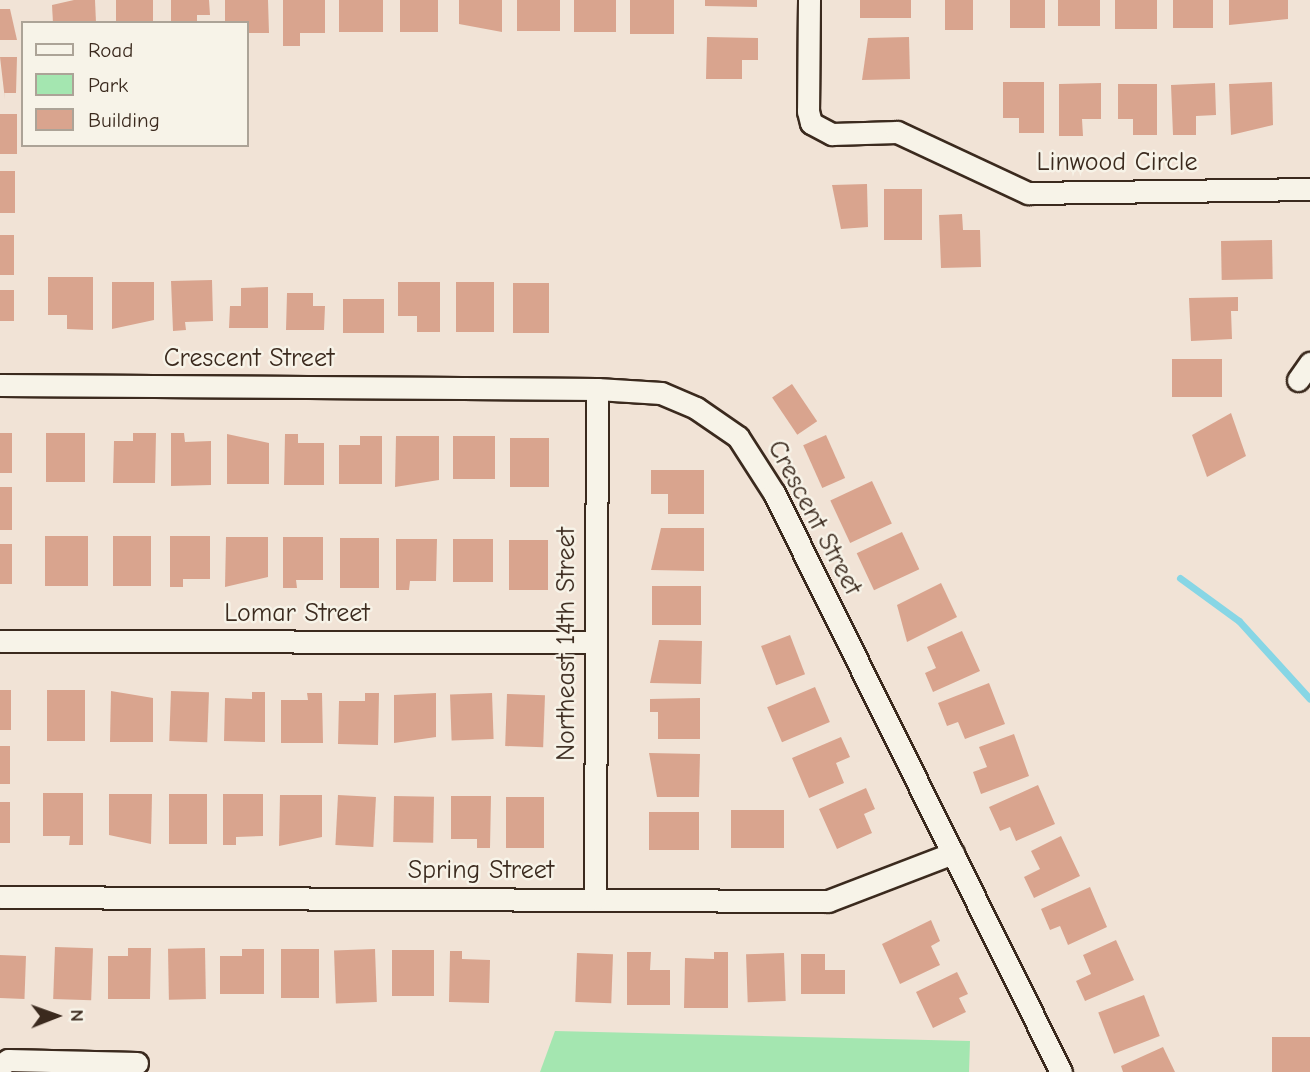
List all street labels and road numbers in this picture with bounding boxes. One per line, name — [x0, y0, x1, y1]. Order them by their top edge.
street label: Linwood Circle — [1037, 147, 1197, 179]
street label: Crescent Street — [164, 343, 334, 375]
street label: Crescent Street — [760, 435, 868, 601]
street label: Northeast 14th Street — [551, 527, 583, 761]
street label: Lomar Street — [224, 598, 370, 630]
street label: Spring Street — [408, 855, 554, 887]

